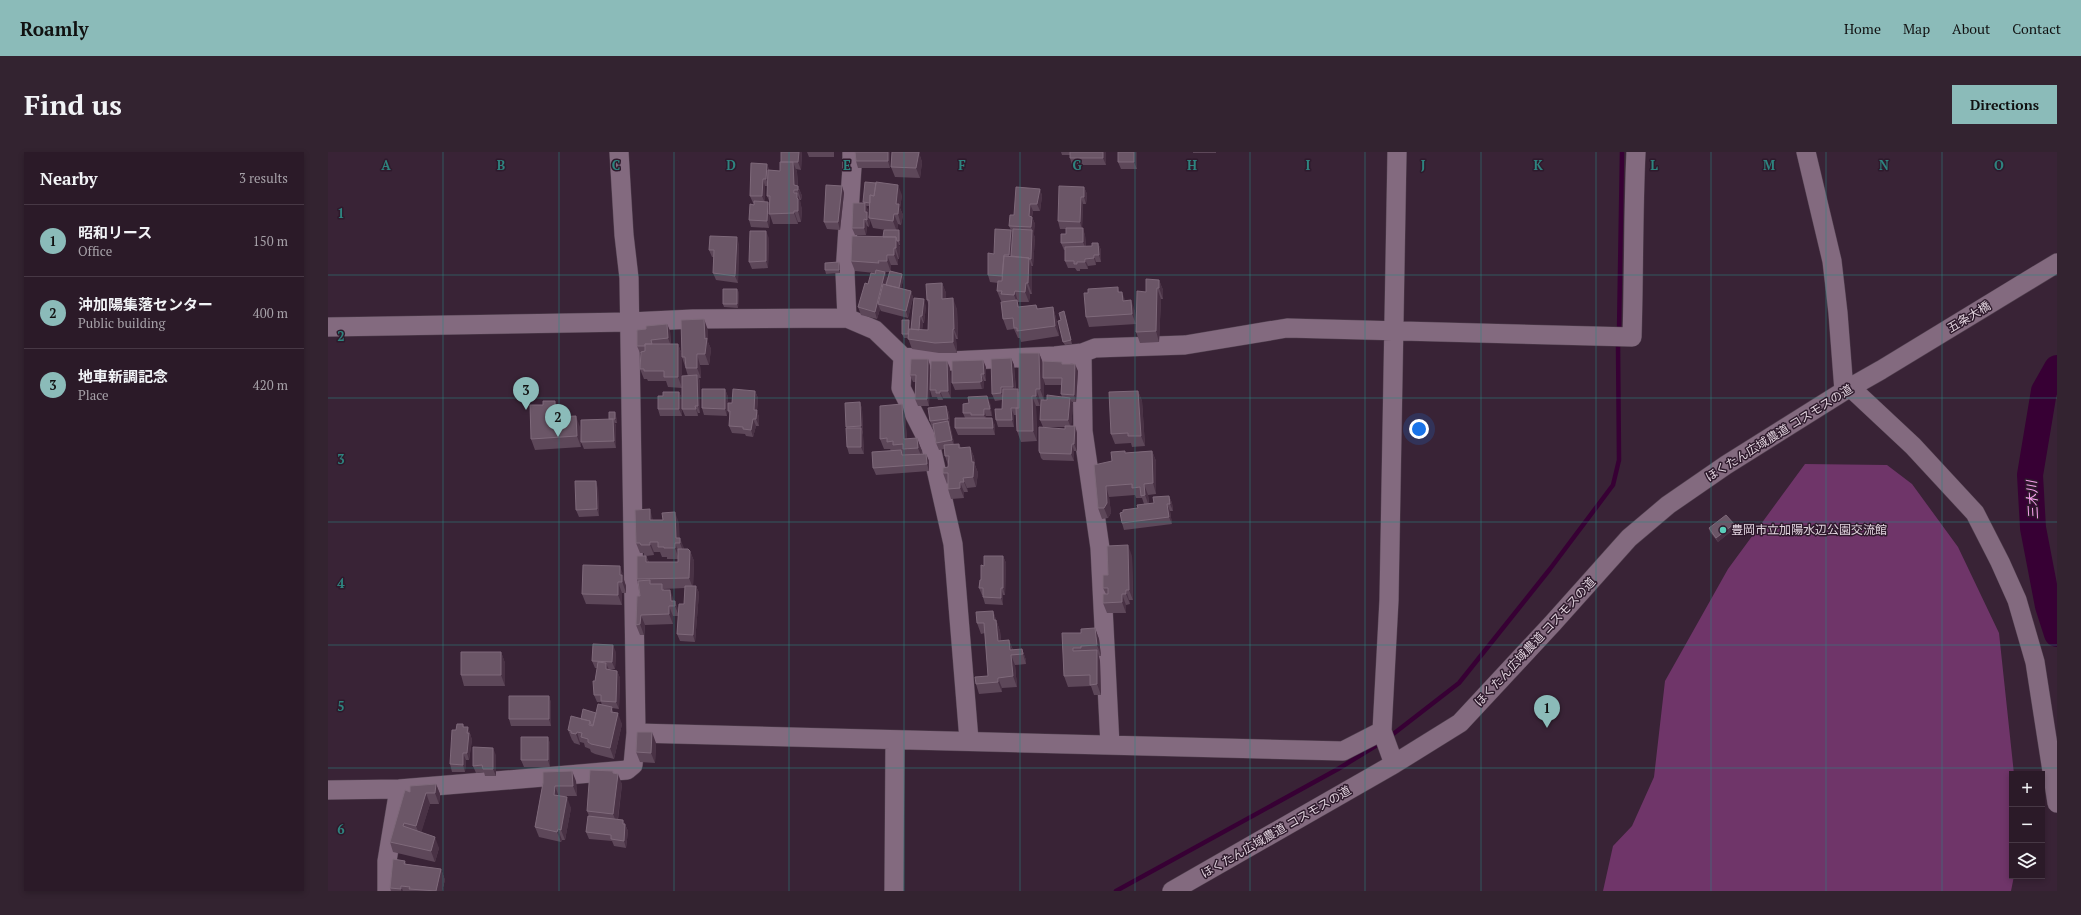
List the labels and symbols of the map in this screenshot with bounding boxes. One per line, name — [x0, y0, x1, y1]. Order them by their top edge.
text: A — [381, 156, 391, 174]
text: B — [497, 156, 505, 174]
text: C — [612, 156, 620, 174]
text: D — [726, 156, 736, 174]
text: E — [843, 156, 851, 174]
text: F — [958, 156, 966, 174]
text: G — [1072, 156, 1082, 174]
text: H — [1187, 156, 1197, 174]
text: I — [1306, 156, 1311, 174]
text: J — [1421, 156, 1426, 174]
text: K — [1533, 156, 1543, 174]
text: L — [1650, 156, 1658, 174]
text: M — [1763, 156, 1775, 174]
text: N — [1879, 156, 1889, 174]
text: O — [1994, 156, 2004, 174]
text: 1 — [337, 204, 345, 222]
street label: 五条大橋 — [1944, 298, 1993, 335]
text: 2 — [337, 327, 345, 345]
pin: 3 — [513, 377, 539, 410]
street label: ほくたん広域農道 コスモスの道 — [1702, 381, 1855, 484]
pin: 2 — [545, 404, 571, 437]
your location — [1409, 419, 1429, 439]
text: 3 — [337, 450, 345, 468]
water label: 三木川 — [2022, 478, 2042, 520]
place label: 豊岡市立加陽水辺公園交流館 — [1731, 522, 1887, 537]
marker: 豊岡市立加陽水辺公園交流館 — [1718, 525, 1728, 535]
text: 4 — [337, 574, 345, 592]
street label: ほくたん広域農道 コスモスの道 — [1471, 574, 1598, 709]
pin: 1 — [1534, 695, 1560, 728]
text: 5 — [337, 697, 345, 715]
street label: ほくたん広域農道 コスモスの道 — [1198, 782, 1354, 881]
text: 6 — [337, 820, 345, 838]

